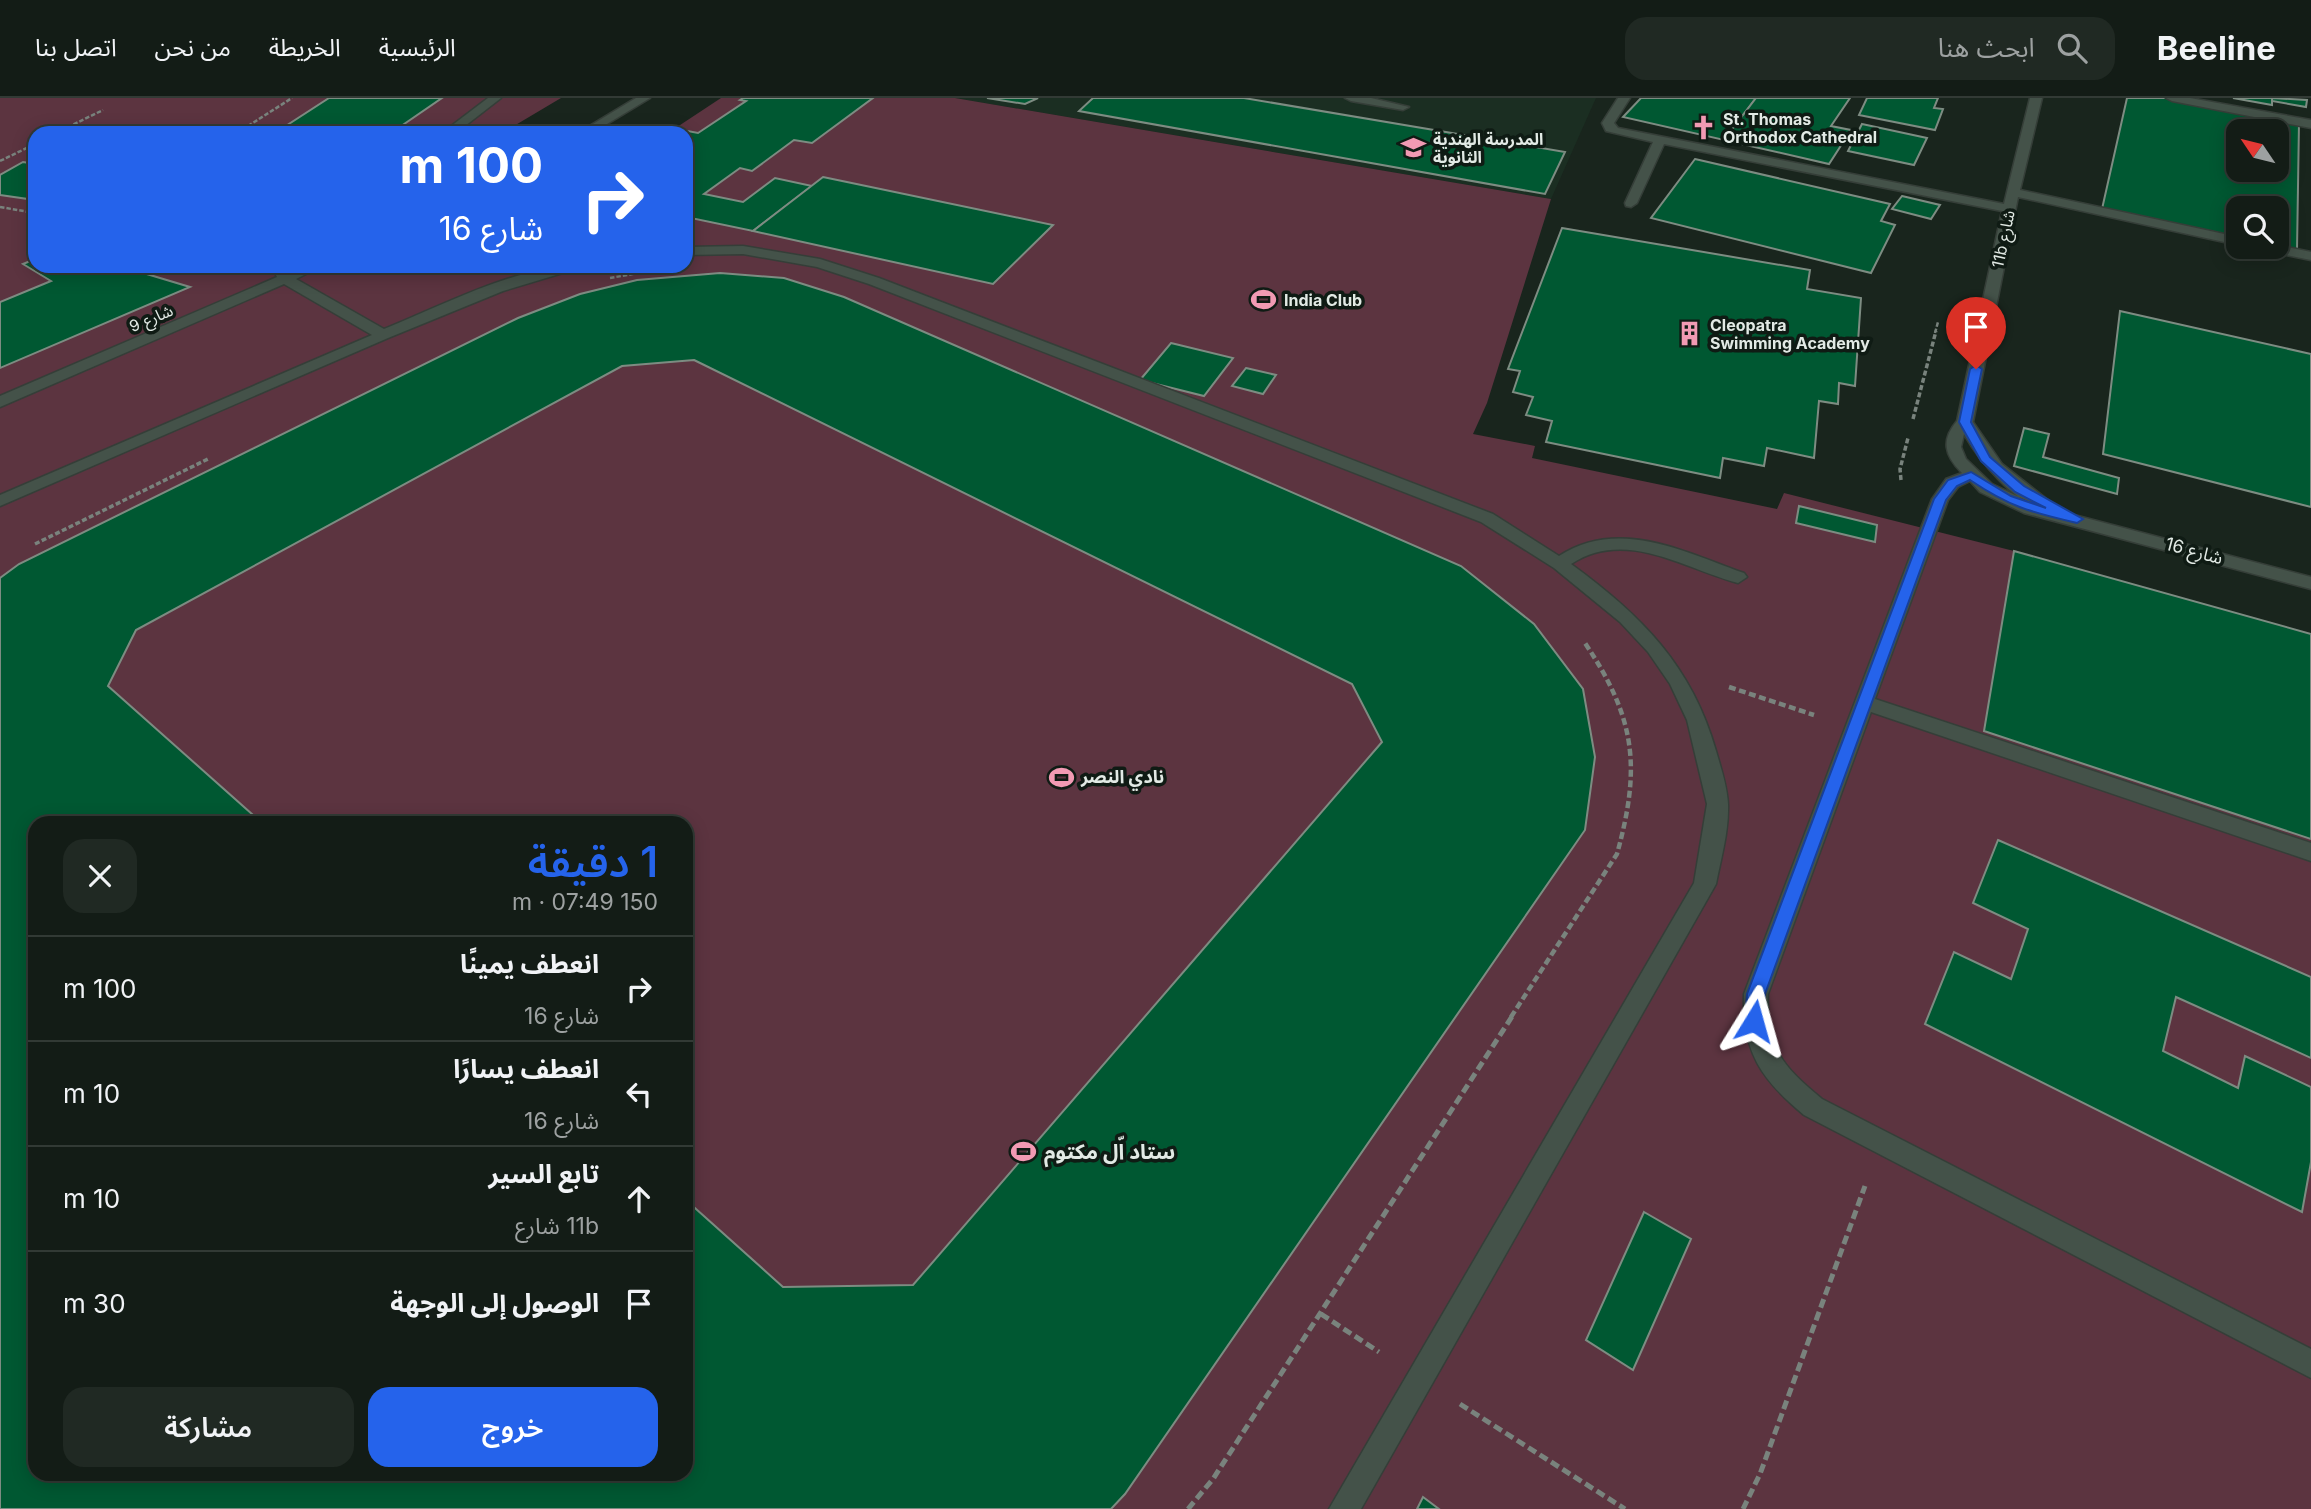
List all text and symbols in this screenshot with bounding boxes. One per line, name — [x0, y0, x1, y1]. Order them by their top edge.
search box — [1625, 17, 2115, 80]
text: Beeline — [2157, 28, 2276, 68]
icon: search — [2053, 29, 2091, 67]
text: ابحث هنا — [1938, 32, 2035, 63]
text: اتصل بنا — [35, 33, 117, 62]
text: من نحن — [155, 33, 231, 62]
text: الخريطة — [269, 33, 341, 62]
text: الرئيسية — [379, 33, 456, 62]
place label: St. Thomas Orthodox Cathedral — [1723, 109, 1877, 147]
church icon: St. Thomas Orthodox Cathedral — [1689, 114, 1717, 142]
north arrow — [2226, 119, 2289, 182]
map controls — [2226, 119, 2289, 259]
place label: المدرسة الهندية الثانوية — [1433, 129, 1543, 167]
school or university icon: المدرسة الهندية الثانوية — [1399, 134, 1427, 162]
text: 100 m — [399, 136, 543, 195]
icon: right — [567, 154, 658, 245]
button: search — [2226, 196, 2289, 259]
street label: 11b شارع — [1987, 208, 2022, 270]
text: شارع 16 — [439, 209, 543, 248]
sports icon: India Club — [1250, 286, 1278, 314]
place label: India Club — [1284, 290, 1362, 310]
pin — [1946, 297, 2006, 369]
street label: شارع 9 — [126, 300, 177, 339]
icon: arrive — [1957, 308, 1995, 346]
place label: Cleopatra Swimming Academy — [1710, 315, 1870, 353]
building icon: Cleopatra Swimming Academy — [1676, 320, 1704, 348]
street label: شارع 16 — [2162, 533, 2225, 572]
sports icon: نادي النصر — [1047, 763, 1075, 791]
place label: نادي النصر — [1080, 766, 1164, 791]
text: 1 دقيقة — [528, 836, 658, 887]
button: close — [63, 839, 137, 913]
text: 150 m · 07:49 — [512, 888, 658, 916]
text: انعطف يمينًا — [460, 948, 599, 979]
icon: right — [620, 970, 658, 1008]
text: 100 m — [63, 973, 136, 1004]
position arrow — [1717, 984, 1791, 1058]
text: شارع 16 — [524, 1002, 599, 1030]
text: انعطف يسارًا — [453, 1053, 599, 1084]
icon: left — [620, 1075, 658, 1113]
text: 10 m — [63, 1078, 120, 1109]
text: شارع 16 — [524, 1107, 599, 1135]
place label: ستاد اّل مكتوم — [1044, 1135, 1175, 1168]
sports icon: ستاد اّل مكتوم — [1010, 1138, 1038, 1166]
text: تابع السير — [489, 1158, 599, 1189]
icon: ahead — [620, 1180, 658, 1218]
text: 10 m — [63, 1183, 120, 1214]
text: 11b شارع — [515, 1212, 599, 1240]
icon: arrive — [620, 1285, 658, 1323]
text: الوصول إلى الوجهة — [390, 1287, 599, 1318]
text: 30 m — [63, 1288, 126, 1319]
button: مشاركة — [63, 1387, 354, 1467]
button: خروج — [368, 1387, 658, 1467]

